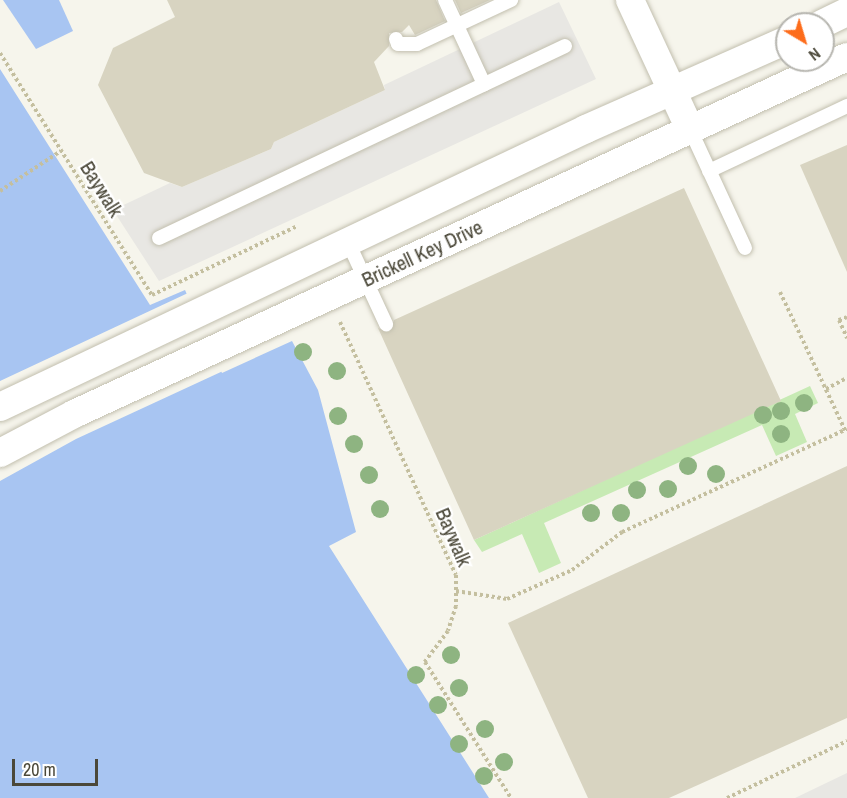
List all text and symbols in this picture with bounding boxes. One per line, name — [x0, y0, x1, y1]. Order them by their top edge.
north arrow — [775, 12, 835, 72]
text: N — [804, 43, 825, 66]
street label: Baywalk — [76, 157, 128, 221]
street label: Brickell Key Drive — [358, 215, 486, 291]
street label: Baywalk — [431, 504, 477, 570]
scale bar — [15, 747, 100, 785]
text: 20 m — [23, 757, 56, 782]

